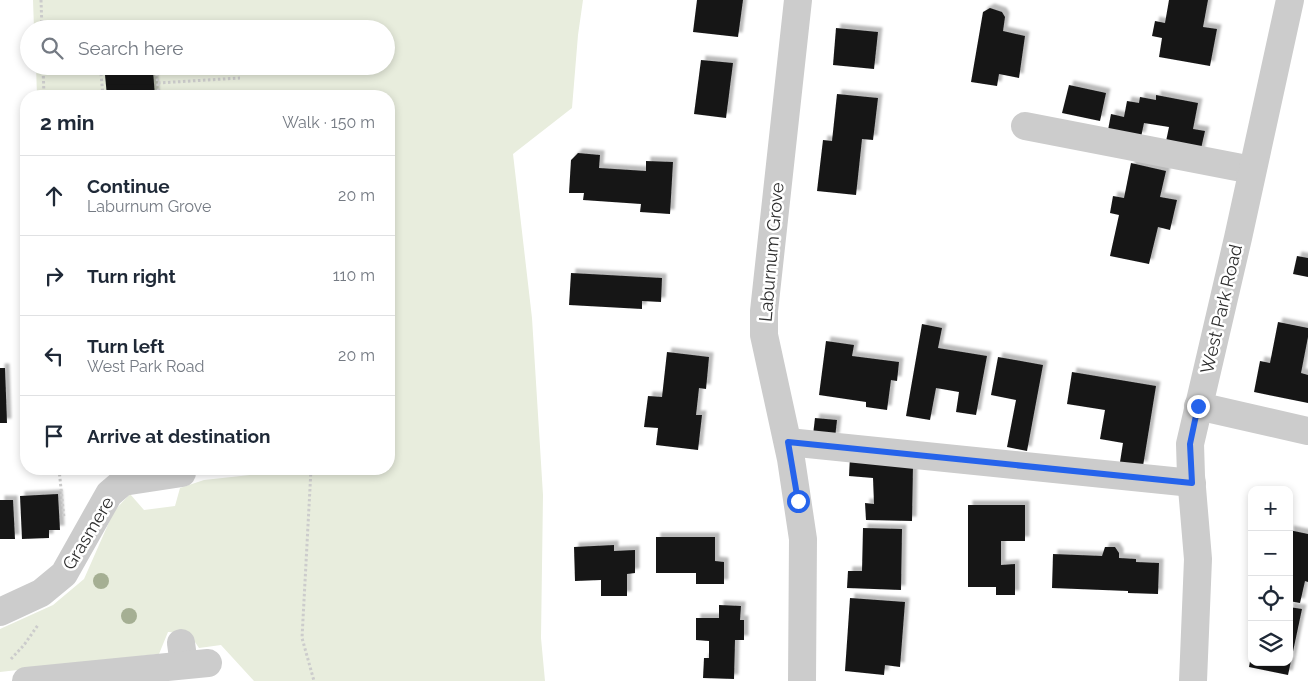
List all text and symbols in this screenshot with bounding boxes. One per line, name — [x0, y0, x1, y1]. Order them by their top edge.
search box — [20, 20, 395, 75]
icon: search — [38, 34, 66, 62]
text: Search here — [78, 37, 184, 59]
text: 2 min — [40, 110, 94, 135]
text: Walk · 150 m — [282, 113, 375, 132]
text: Continue — [87, 175, 170, 197]
street label: Laburnum Grove — [754, 181, 788, 323]
icon: ahead — [40, 182, 68, 210]
text: 20 m — [338, 186, 375, 205]
text: Laburnum Grove — [87, 197, 211, 216]
street label: West Park Road — [1196, 242, 1246, 376]
icon: right — [40, 262, 68, 290]
text: Turn right — [87, 265, 176, 287]
text: 110 m — [333, 266, 375, 285]
text: Turn left — [87, 335, 164, 357]
icon: left — [40, 342, 68, 370]
text: 20 m — [338, 346, 375, 365]
text: West Park Road — [87, 357, 204, 376]
route end — [1187, 395, 1210, 418]
icon: arrive — [40, 422, 68, 450]
text: Arrive at destination — [87, 425, 271, 447]
map controls — [1248, 486, 1293, 666]
button: + — [1248, 486, 1293, 531]
route start — [787, 490, 810, 513]
street label: Grasmere — [58, 492, 118, 573]
button: − — [1248, 531, 1293, 576]
button: locate — [1248, 576, 1293, 621]
button: layers — [1248, 621, 1293, 666]

